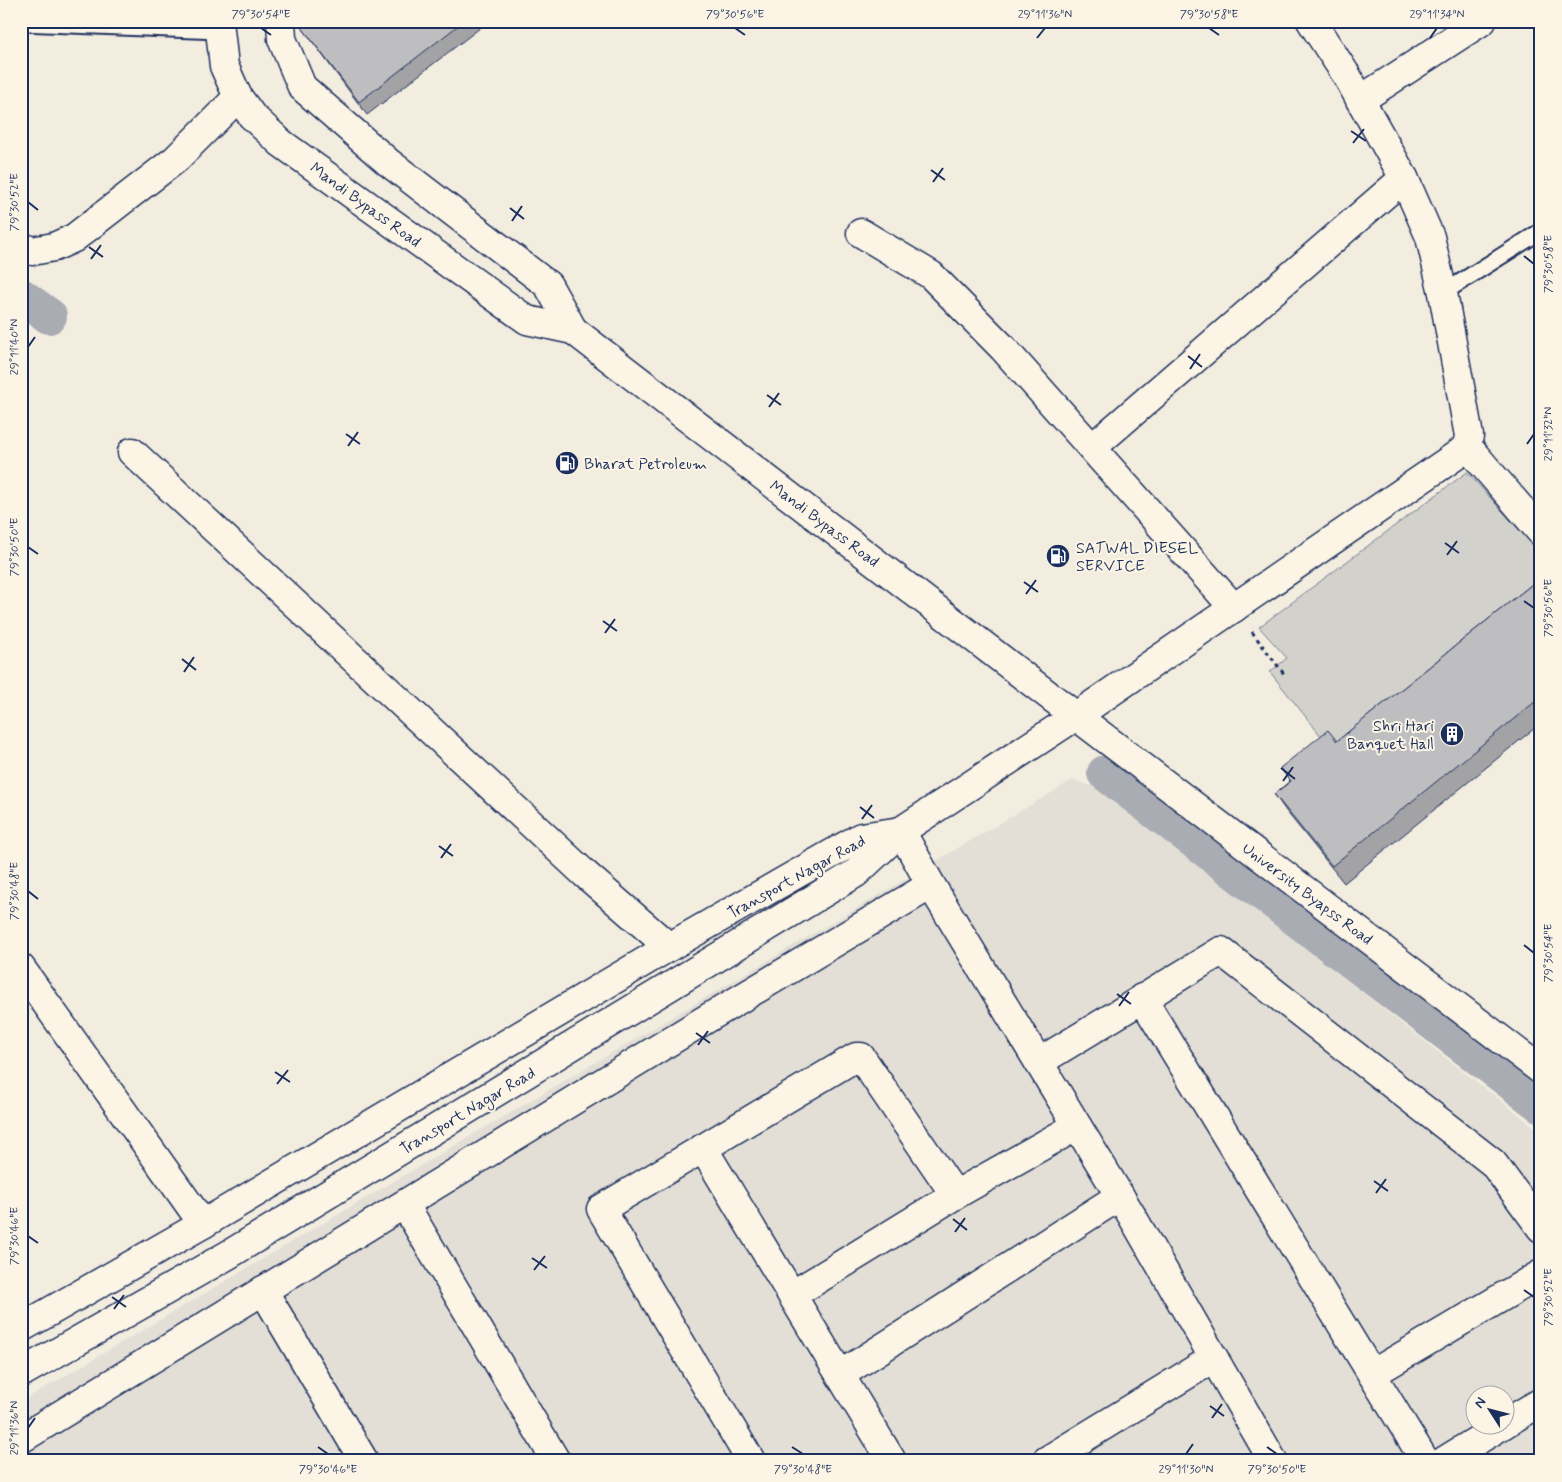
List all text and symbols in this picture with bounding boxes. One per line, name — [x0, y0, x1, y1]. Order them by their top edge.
text: 79°30'54"E — [231, 7, 291, 23]
text: 79°30'56"E — [706, 7, 764, 23]
text: 29°11'36"N — [1018, 7, 1072, 23]
text: 79°30'58"E — [1180, 7, 1238, 23]
text: 29°11'34"N — [1409, 7, 1465, 23]
street label: Mandi Bypass Road — [305, 158, 425, 253]
text: 79°30'52"E — [7, 173, 23, 231]
text: 79°30'58"E — [1541, 235, 1557, 293]
text: 29°11'40"N — [7, 319, 23, 375]
text: 29°11'32"N — [1541, 407, 1557, 461]
fuel station icon: Bharat Petroleum — [554, 450, 580, 476]
place label: Bharat Petroleum — [584, 454, 707, 475]
street label: Mandi Bypass Road — [765, 476, 883, 572]
text: 79°30'50"E — [7, 518, 23, 576]
place label: SATWAL DIESEL SERVICE — [1076, 538, 1198, 577]
fuel station icon: SATWAL DIESEL SERVICE — [1045, 543, 1071, 569]
text: 79°30'56"E — [1541, 579, 1557, 637]
place label: Shri Hari Banquet Hall — [1347, 716, 1434, 755]
building icon: Shri Hari Banquet Hall — [1439, 721, 1465, 747]
street label: Transport Nagar Road — [724, 831, 870, 925]
street label: University Byapss Road — [1238, 838, 1377, 950]
text: 79°30'48"E — [7, 862, 23, 920]
text: 79°30'54"E — [1541, 923, 1557, 983]
street label: Transport Nagar Road — [396, 1063, 540, 1161]
text: 79°30'46"E — [7, 1207, 23, 1265]
text: 79°30'52"E — [1541, 1268, 1557, 1326]
north arrow — [1464, 1384, 1514, 1434]
text: N — [1470, 1394, 1490, 1412]
text: 29°11'36"N — [7, 1401, 23, 1455]
text: 79°30'46"E — [299, 1462, 357, 1478]
text: 79°30'48"E — [774, 1462, 832, 1478]
text: 29°11'30"N — [1159, 1462, 1213, 1478]
text: 79°30'50"E — [1248, 1462, 1306, 1478]

